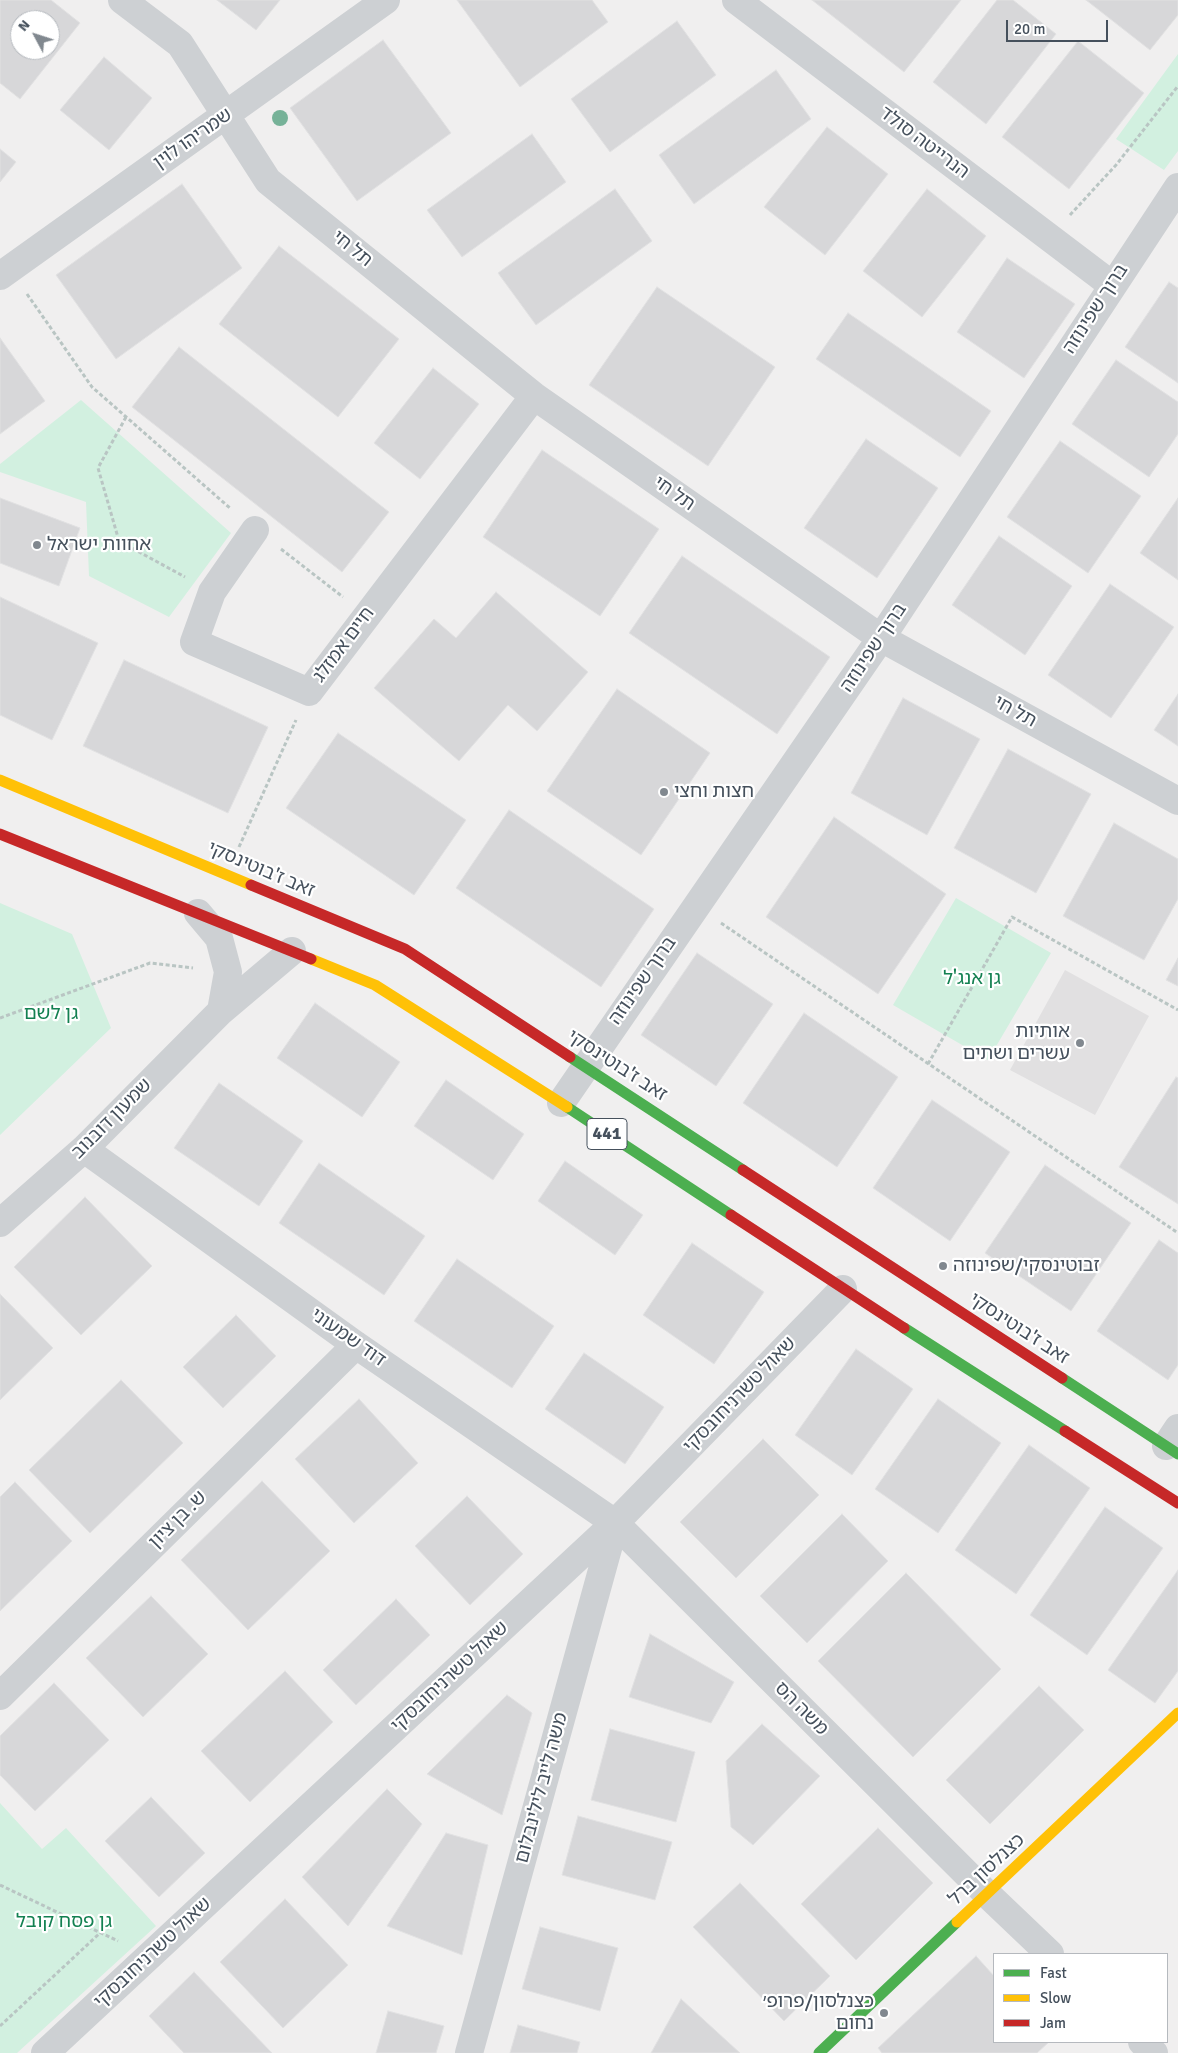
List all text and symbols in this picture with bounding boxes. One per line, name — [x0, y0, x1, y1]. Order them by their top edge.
north arrow — [10, 10, 60, 60]
scale bar — [1008, 10, 1110, 42]
text: N — [14, 16, 34, 35]
text: 20 m — [1014, 20, 1045, 38]
street label: הנרייטה סולד — [875, 102, 973, 184]
street label: שמריהו לוין — [149, 104, 237, 174]
street label: תל חי — [327, 226, 377, 272]
street label: ברוך שפינוזה — [1059, 260, 1133, 358]
street label: תל חי — [649, 472, 699, 516]
place label: אחוות ישראל — [47, 534, 151, 556]
marker: אחוות ישראל — [31, 539, 43, 551]
street label: ברוך שפינוזה — [836, 599, 912, 697]
street label: חיים אמזלג — [308, 603, 380, 687]
street label: תל חי — [990, 691, 1040, 733]
place label: חצות וחצי — [674, 781, 754, 803]
marker: חצות וחצי — [658, 786, 670, 798]
street label: זאב ז'בוטינסקי — [204, 837, 318, 903]
street label: ברוך שפינוזה — [604, 933, 682, 1029]
park label: גן אנג'ל — [943, 968, 1001, 990]
park label: גן לשם — [24, 1003, 78, 1025]
place label: אותיות עשרים ושתים — [962, 1021, 1070, 1065]
street label: זאב ז'בוטינסקי — [563, 1025, 671, 1107]
marker: אותיות עשרים ושתים — [1074, 1037, 1086, 1049]
street label: שמעון דובנוב — [67, 1074, 157, 1164]
road number: 441 — [587, 1118, 627, 1150]
place label: זבוטינסקי/שפינוזה — [953, 1255, 1100, 1277]
marker: זבוטינסקי/שפינוזה — [937, 1260, 949, 1272]
street label: זאב ז'בוטינסקי — [965, 1288, 1073, 1370]
street label: דוד שמעוני — [306, 1304, 390, 1372]
street label: שאול טשרניחובסקי — [679, 1332, 801, 1458]
street label: ש. בן ציון — [144, 1486, 212, 1554]
street label: שאול טשרניחובסקי — [387, 1617, 513, 1737]
street label: משה הס — [769, 1677, 833, 1741]
street label: משה לייב לילינבלום — [511, 1710, 573, 1866]
street label: כצנלסון ברל — [944, 1829, 1030, 1911]
street label: שאול טשרניחובסקי — [90, 1893, 216, 2013]
park label: גן פסח קובל — [16, 1911, 112, 1933]
legend — [993, 1953, 1168, 2043]
text: Fast — [1040, 1964, 1067, 1982]
text: Slow — [1040, 1989, 1071, 2007]
place label: כצנלסון/פרופ׳ נחום — [763, 1991, 874, 2035]
marker: כצנלסון/פרופ׳ נחום — [878, 2007, 890, 2019]
text: Jam — [1040, 2014, 1066, 2032]

